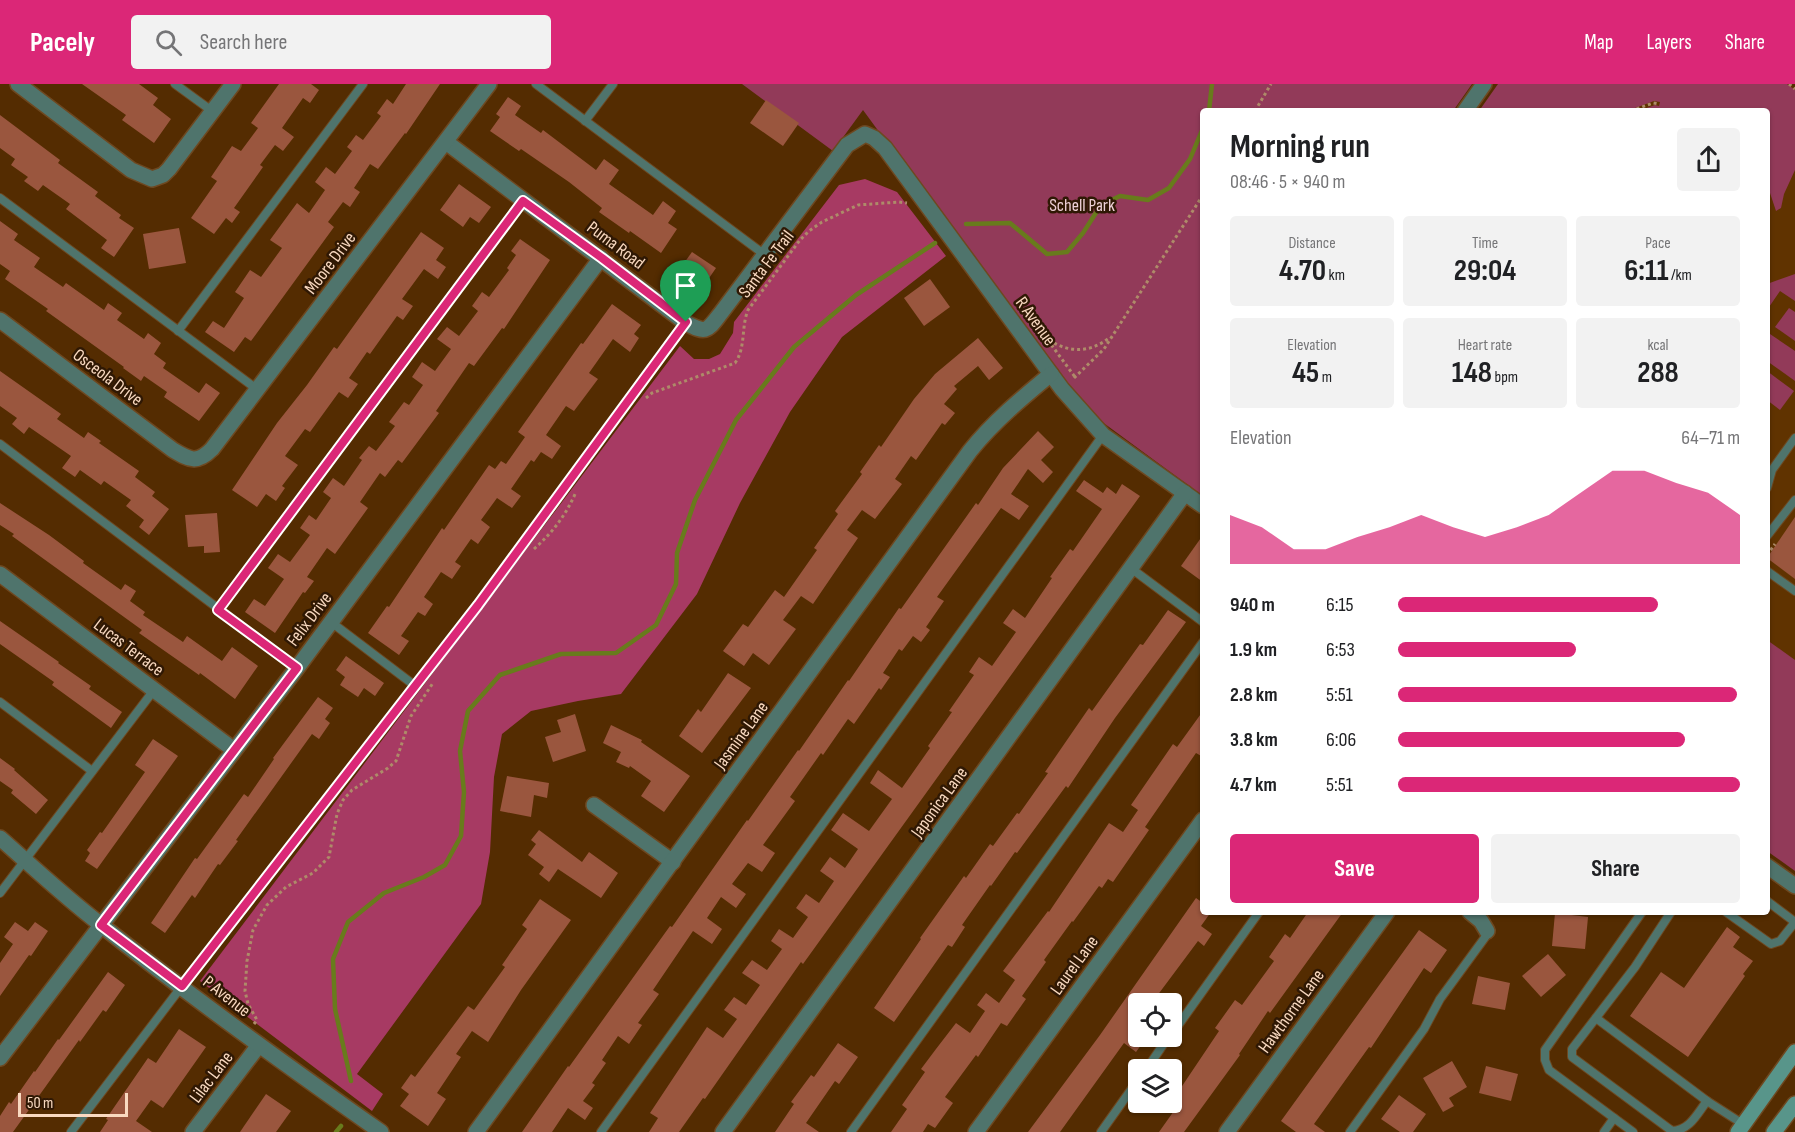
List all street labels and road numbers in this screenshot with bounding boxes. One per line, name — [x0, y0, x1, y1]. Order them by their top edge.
street label: Puma Road — [583, 217, 649, 274]
street label: Santa Fe Trail — [734, 227, 799, 302]
street label: Moore Drive — [300, 228, 360, 298]
street label: R Avenue — [1011, 293, 1060, 350]
street label: Osceola Drive — [69, 344, 147, 410]
street label: Felix Drive — [282, 588, 336, 650]
street label: Lucas Terrace — [90, 614, 168, 680]
street label: Jasmine Lane — [709, 697, 773, 774]
street label: Japonica Lane — [906, 763, 972, 842]
street label: Laurel Lane — [1046, 932, 1103, 999]
street label: Hawthorne Lane — [1254, 965, 1329, 1057]
street label: P Avenue — [199, 971, 255, 1021]
street label: Lilac Lane — [185, 1047, 238, 1107]

